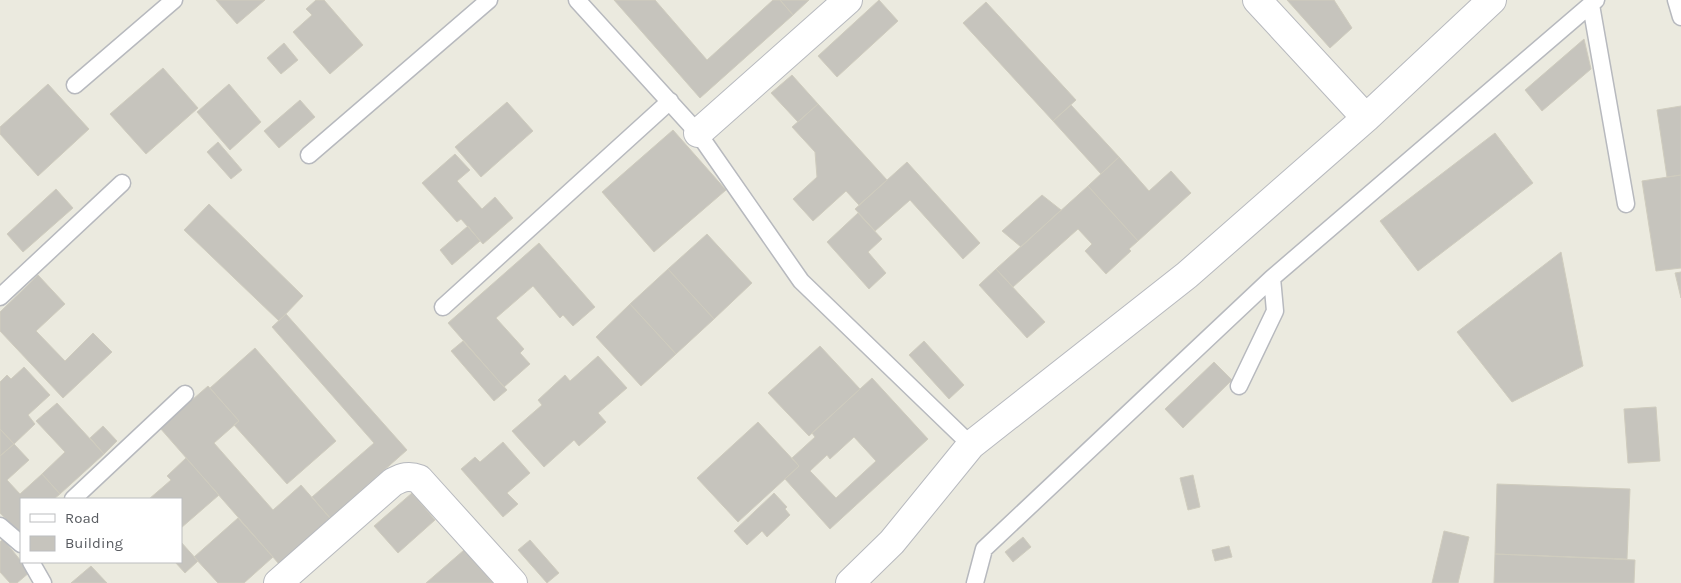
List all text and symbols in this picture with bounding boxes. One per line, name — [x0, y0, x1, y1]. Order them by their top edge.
legend — [20, 498, 182, 563]
text: Road — [65, 509, 100, 527]
text: Building — [65, 534, 123, 552]

